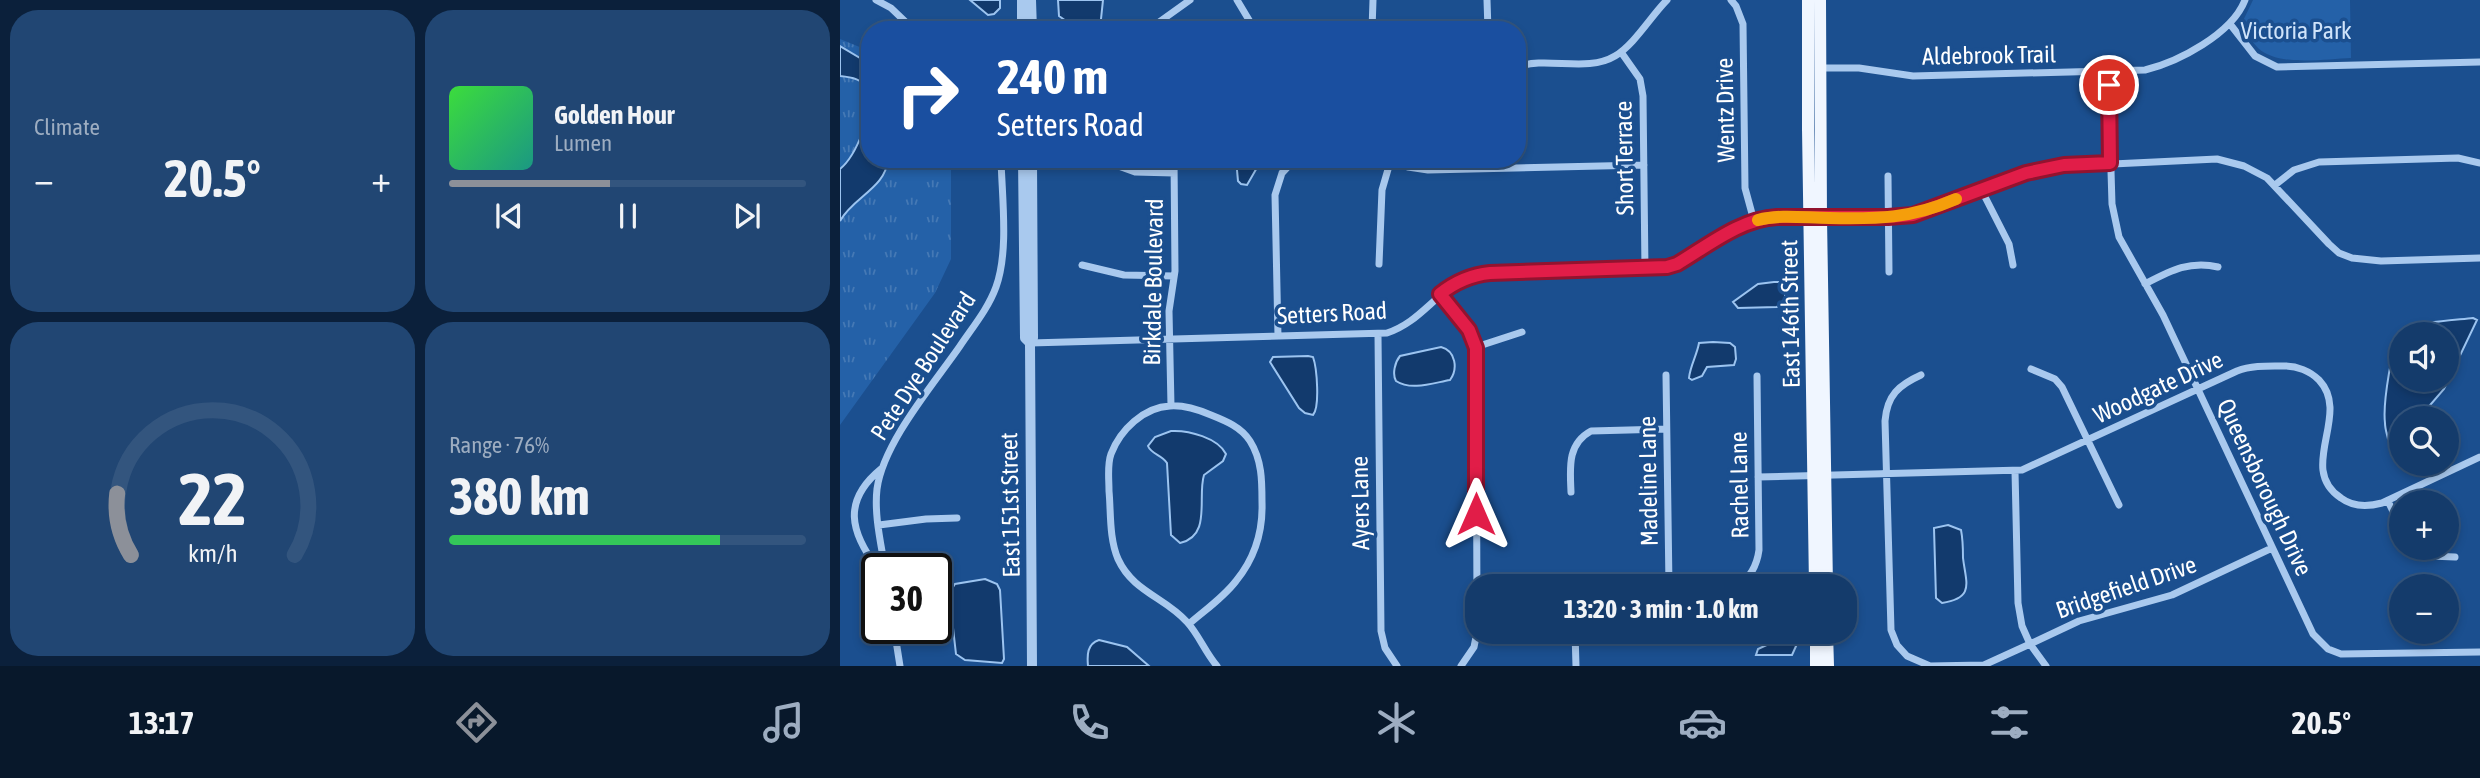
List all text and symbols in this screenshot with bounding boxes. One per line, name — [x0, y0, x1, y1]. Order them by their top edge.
park label: Victoria Park — [2240, 17, 2352, 44]
street label: Aldebrook Trail — [1922, 40, 2057, 70]
text: 240 m — [997, 48, 1108, 104]
icon: right — [882, 49, 973, 140]
pin — [2079, 55, 2139, 115]
street label: Wentz Drive — [1711, 57, 1739, 163]
icon: arrive — [2090, 66, 2128, 104]
text: Golden Hour — [554, 100, 674, 130]
street label: Short Terrace — [1610, 100, 1638, 216]
text: Setters Road — [997, 106, 1144, 143]
text: Climate — [34, 114, 100, 140]
text: Lumen — [554, 130, 612, 156]
text: 20.5° — [164, 148, 261, 208]
text: − — [34, 157, 54, 200]
text: + — [371, 157, 391, 200]
icon: previous — [490, 197, 528, 235]
icon: pause — [609, 197, 647, 235]
icon: next — [728, 197, 766, 235]
street label: Birkdale Boulevard — [1138, 198, 1168, 366]
street label: East 146th Street — [1775, 239, 1805, 388]
street label: Pete Dye Boulevard — [865, 287, 981, 445]
street label: Setters Road — [1276, 297, 1388, 329]
map controls — [2389, 322, 2459, 644]
button: sound — [2389, 322, 2459, 392]
street label: Woodgate Drive — [2089, 345, 2227, 429]
street label: Queensborough Drive — [2212, 394, 2318, 580]
button: search — [2389, 406, 2459, 476]
street label: Madeline Lane — [1633, 416, 1663, 546]
street label: Rachel Lane — [1725, 431, 1753, 539]
text: Range · 76% — [449, 432, 549, 458]
street label: East 151st Street — [995, 432, 1025, 578]
street label: Ayers Lane — [1346, 456, 1374, 550]
text: 22 — [178, 457, 247, 540]
text: 380 km — [449, 466, 590, 526]
position arrow — [1439, 477, 1513, 551]
button: + — [2389, 490, 2459, 560]
text: km/h — [188, 539, 237, 567]
street label: Bridgefield Drive — [2052, 550, 2200, 624]
speed limit sign: 30 — [861, 553, 952, 644]
button: − — [2389, 574, 2459, 644]
text: 13:20 · 3 min · 1.0 km — [1564, 594, 1758, 624]
icon: directions — [452, 698, 501, 747]
icon: music — [759, 698, 808, 747]
icon: phone — [1065, 698, 1114, 747]
icon: climate — [1372, 698, 1421, 747]
icon: car — [1678, 698, 1727, 747]
icon: filters — [1985, 698, 2034, 747]
text: 13:17 — [129, 704, 195, 741]
text: 20.5° — [2291, 704, 2351, 741]

